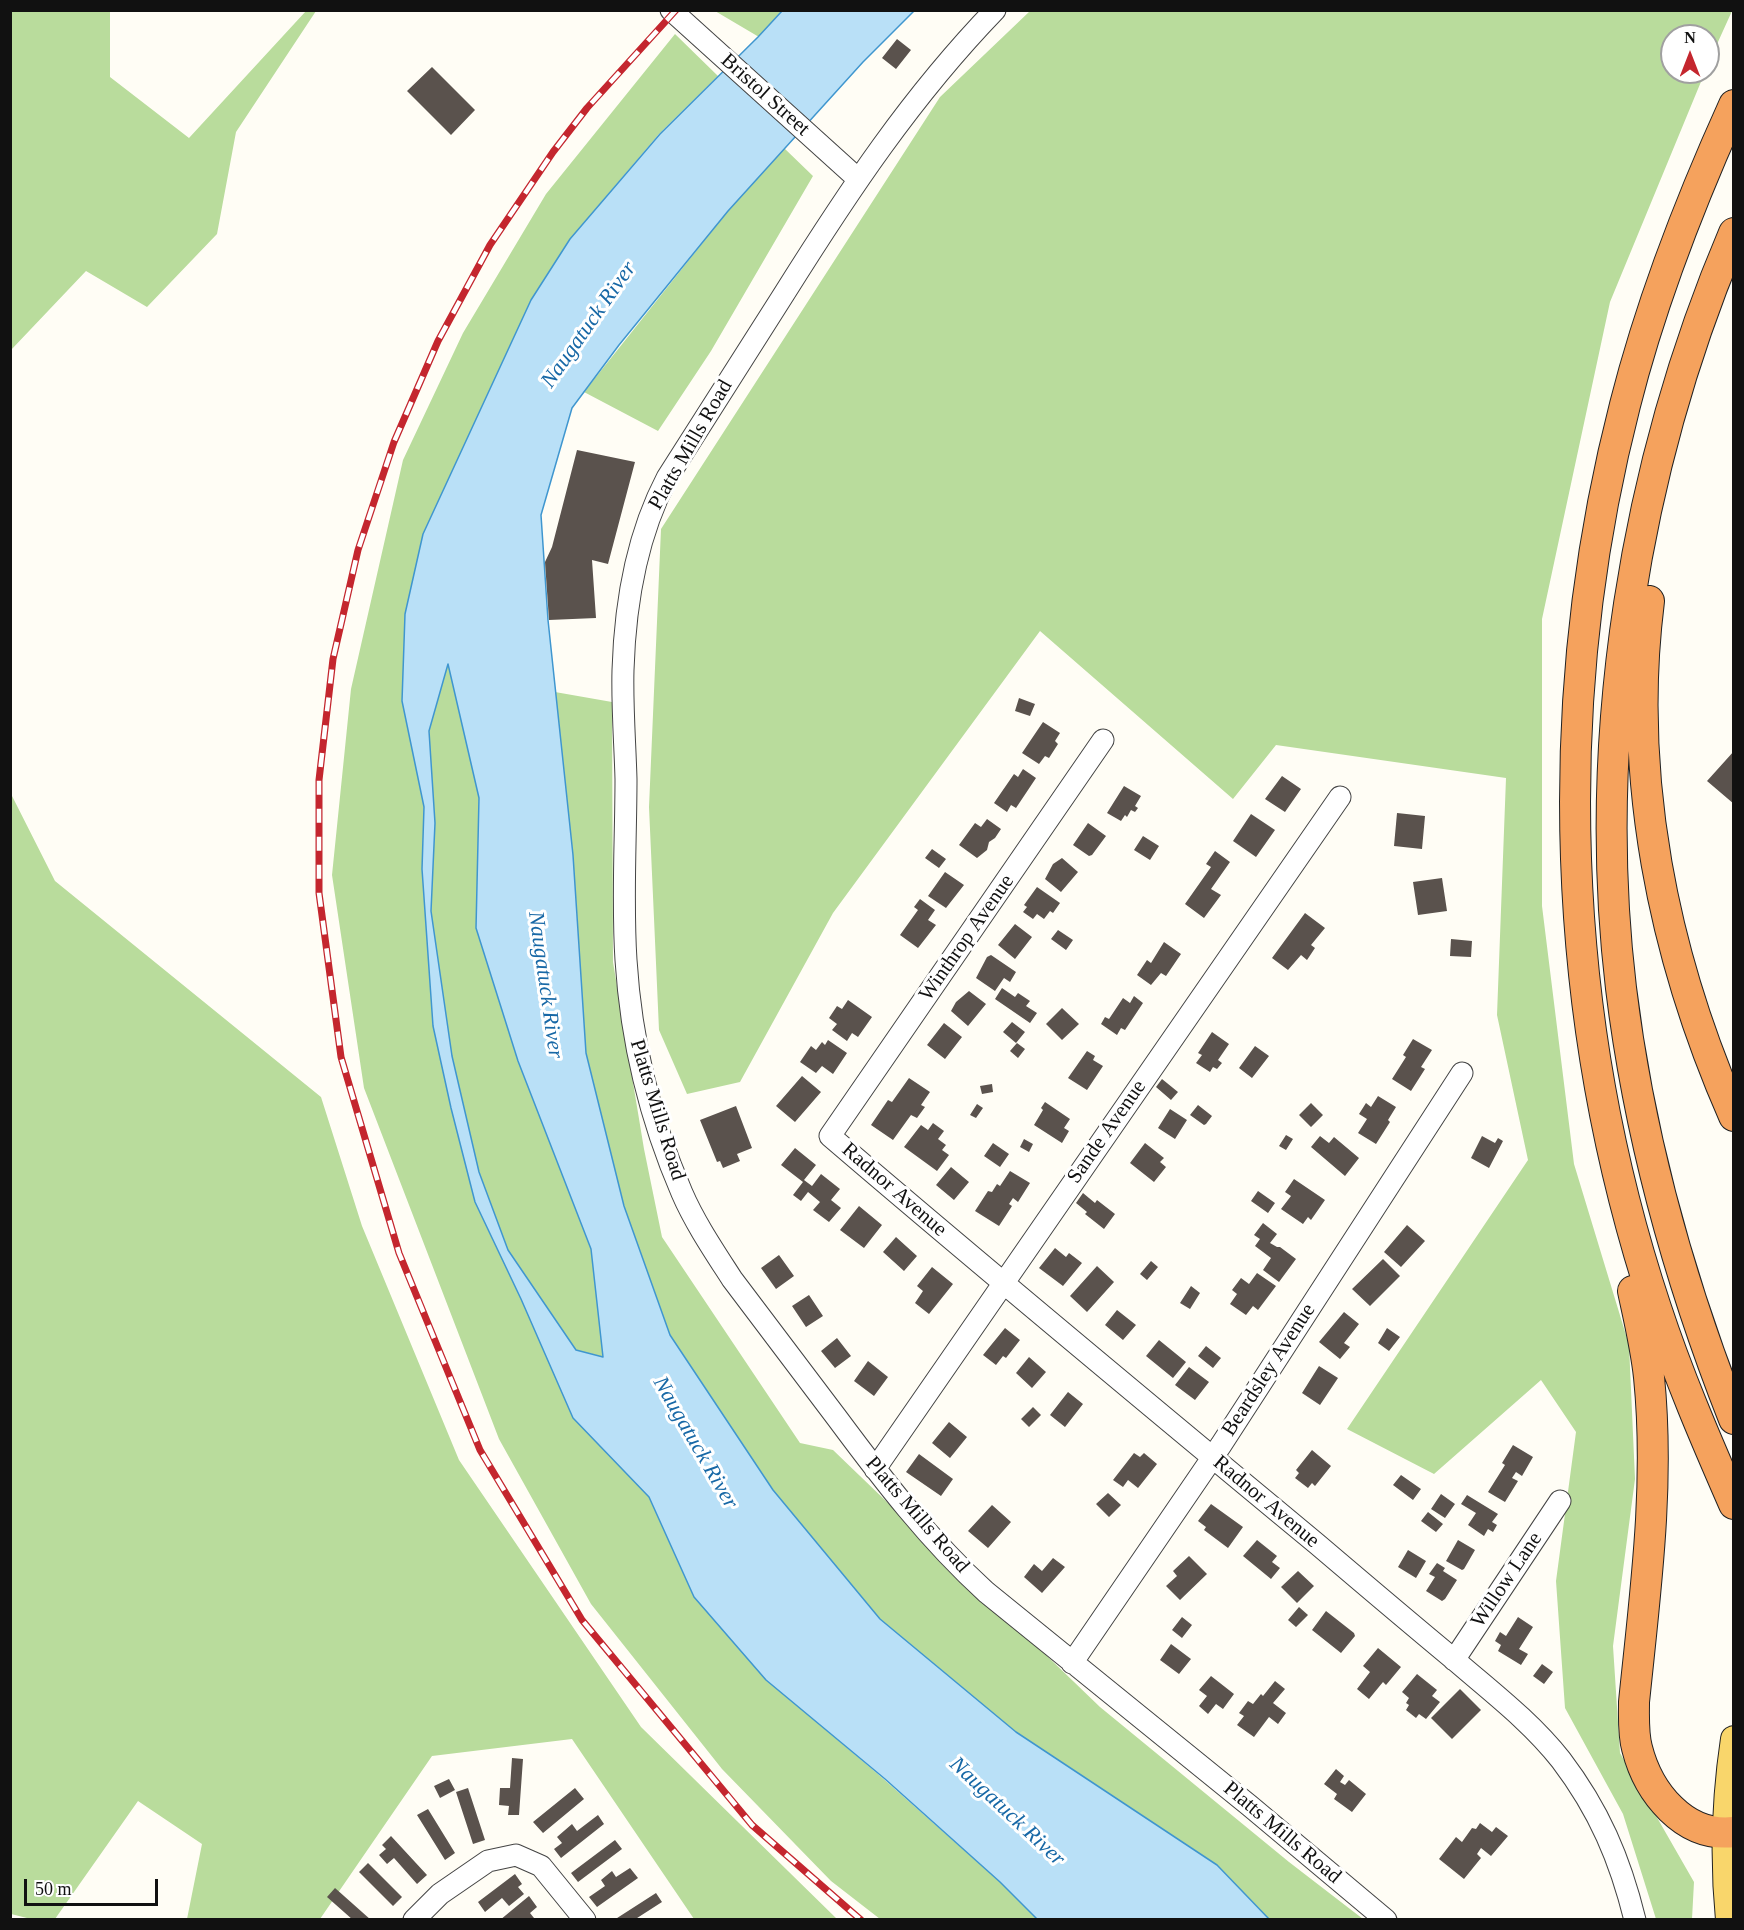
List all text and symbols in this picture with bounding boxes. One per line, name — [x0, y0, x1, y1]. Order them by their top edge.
north arrow — [1660, 24, 1720, 84]
text: N — [1684, 29, 1696, 46]
street label: Bristol Street — [715, 48, 815, 142]
water label: Naugatuck River — [536, 257, 642, 393]
street label: Platts Mills Road — [644, 376, 738, 514]
street label: Winthrop Avenue — [914, 870, 1020, 1006]
water label: Naugatuck River — [522, 910, 568, 1060]
street label: Platts Mills Road — [624, 1037, 690, 1183]
street label: Sande Avenue — [1062, 1075, 1152, 1189]
street label: Radnor Avenue — [836, 1138, 952, 1242]
street label: Beardsley Avenue — [1217, 1299, 1321, 1441]
water label: Naugatuck River — [646, 1372, 744, 1514]
street label: Radnor Avenue — [1208, 1450, 1324, 1554]
street label: Platts Mills Road — [860, 1452, 974, 1578]
street label: Willow Lane — [1466, 1528, 1548, 1632]
water label: Naugatuck River — [944, 1752, 1070, 1872]
street label: Platts Mills Road — [1218, 1776, 1346, 1890]
scale bar — [27, 1867, 160, 1905]
text: 50 m — [35, 1879, 72, 1899]

